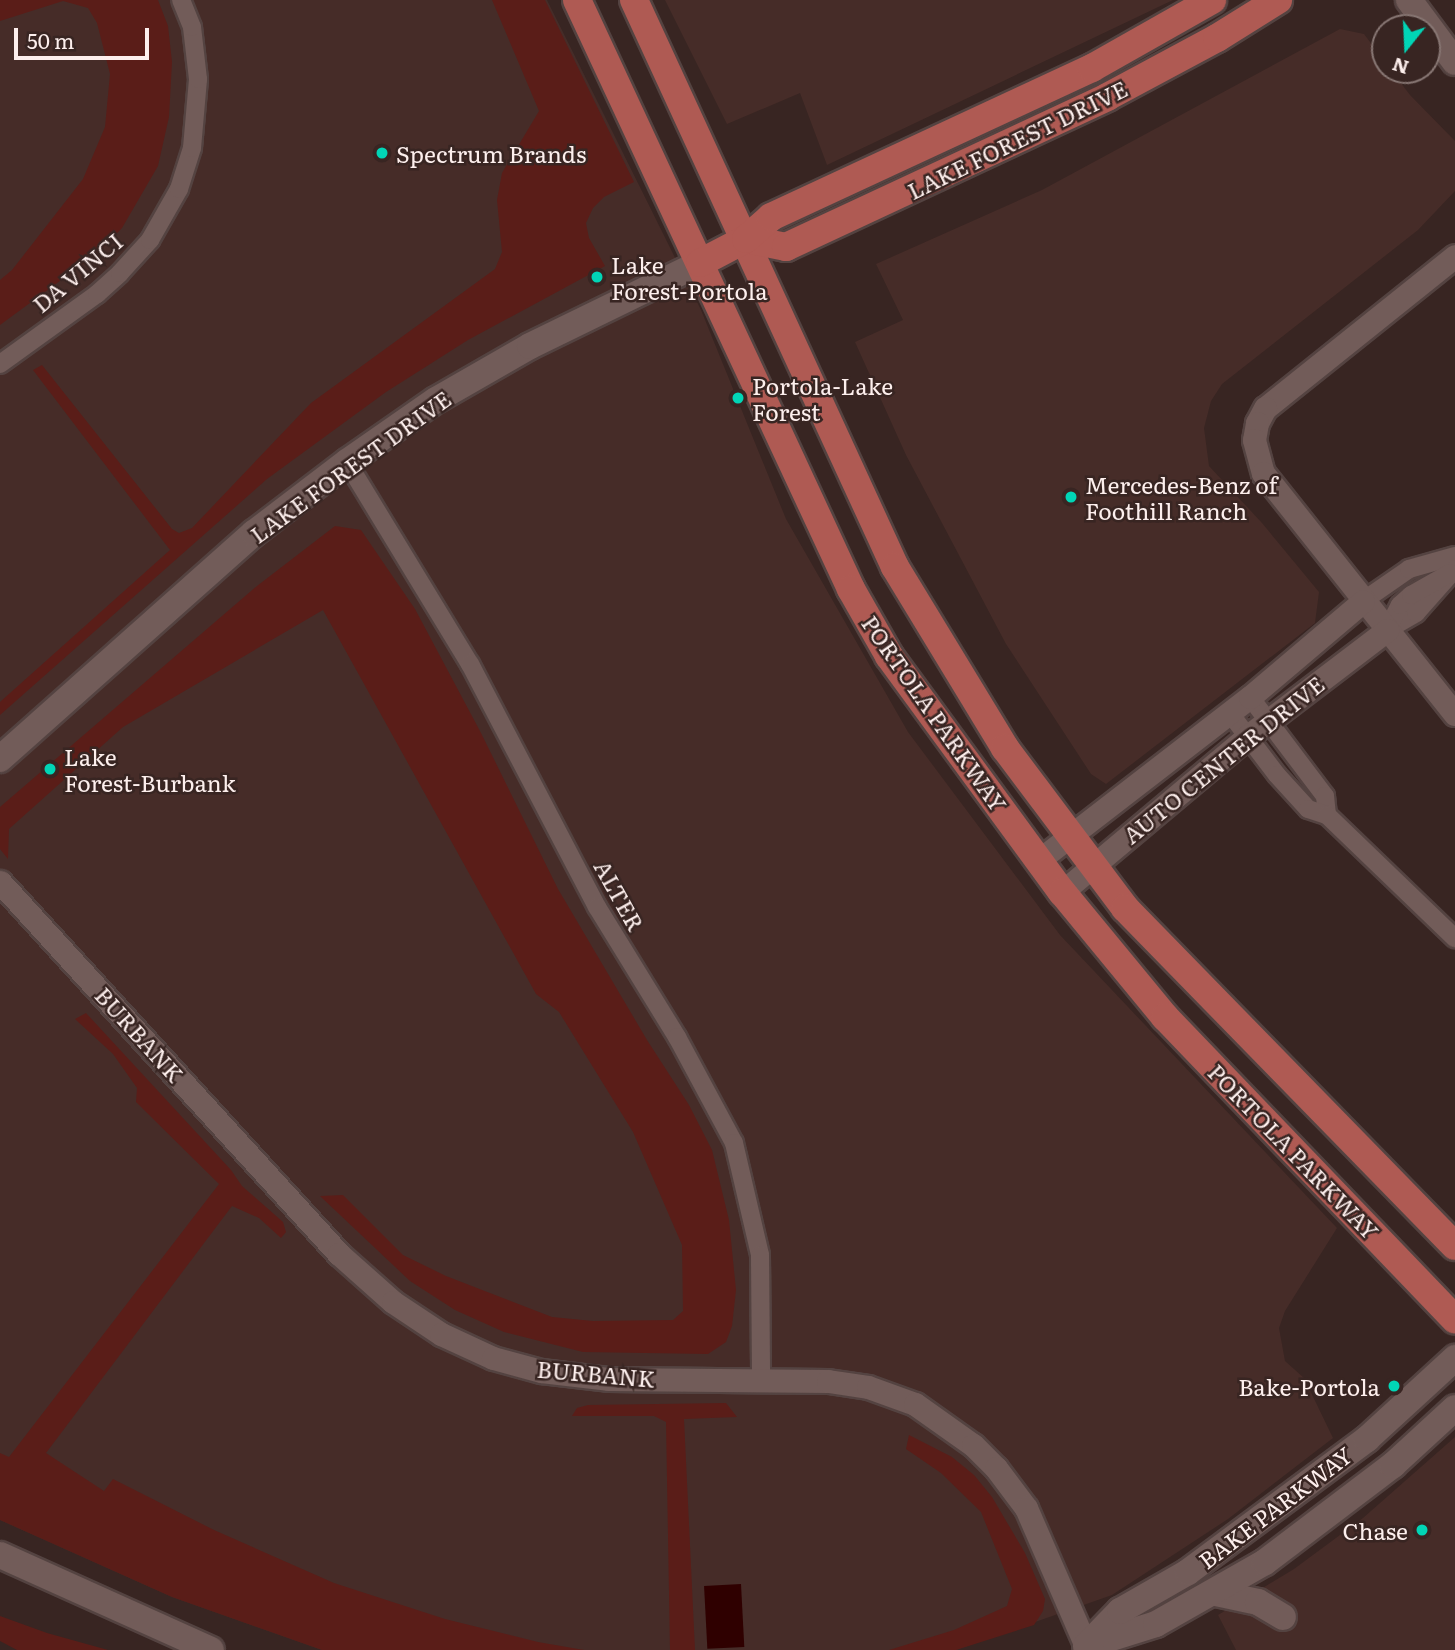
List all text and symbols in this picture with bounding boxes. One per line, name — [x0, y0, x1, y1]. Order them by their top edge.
scale bar — [18, 14, 152, 58]
north arrow — [1371, 14, 1441, 84]
text: 50 m — [27, 24, 74, 55]
text: N — [1388, 51, 1412, 83]
street label: LAKE FOREST DRIVE — [903, 74, 1131, 204]
place label: Spectrum Brands — [396, 139, 586, 167]
marker: Spectrum Brands — [374, 145, 390, 161]
street label: DA VINCI — [26, 226, 128, 318]
place label: Lake Forest-Portola — [611, 250, 768, 304]
marker: Lake Forest-Portola — [589, 269, 605, 285]
place label: Portola-Lake Forest — [752, 371, 893, 425]
street label: LAKE FOREST DRIVE — [244, 384, 456, 548]
marker: Portola-Lake Forest — [730, 390, 746, 406]
place label: Mercedes-Benz of Foothill Ranch — [1085, 470, 1278, 524]
marker: Mercedes-Benz of Foothill Ranch — [1063, 489, 1079, 505]
street label: PORTOLA PARKWAY — [857, 610, 1013, 816]
street label: AUTO CENTER DRIVE — [1117, 669, 1329, 849]
place label: Lake Forest-Burbank — [64, 742, 236, 796]
marker: Lake Forest-Burbank — [42, 761, 58, 777]
street label: ALTER — [589, 855, 651, 935]
street label: BURBANK — [90, 981, 190, 1087]
street label: PORTOLA PARKWAY — [1203, 1058, 1385, 1244]
street label: BURBANK — [536, 1354, 656, 1392]
place label: Bake-Portola — [1238, 1372, 1380, 1400]
marker: Bake-Portola — [1386, 1378, 1402, 1394]
street label: BAKE PARKWAY — [1193, 1440, 1357, 1574]
place label: Chase — [1342, 1516, 1408, 1544]
marker: Chase — [1414, 1522, 1430, 1538]

